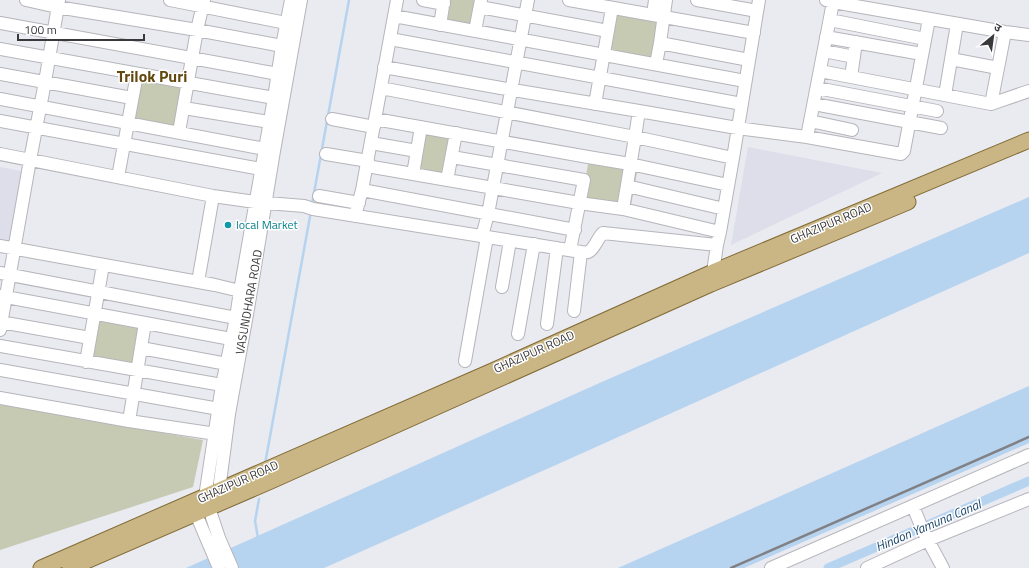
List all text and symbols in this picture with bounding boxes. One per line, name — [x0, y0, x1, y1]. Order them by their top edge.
scale bar — [18, 16, 144, 42]
north arrow — [973, 16, 1013, 56]
text: उ — [991, 19, 1005, 36]
text: 100 m — [24, 20, 57, 39]
district label: Trilok Puri — [117, 64, 187, 88]
street label: GHAZIPUR ROAD — [787, 197, 875, 248]
place label: local Market — [236, 215, 299, 234]
marker: local Market — [223, 220, 233, 230]
street label: VASUNDHARA ROAD — [230, 248, 267, 356]
street label: GHAZIPUR ROAD — [490, 325, 578, 378]
street label: GHAZIPUR ROAD — [194, 455, 282, 508]
water label: Hindon Yamuna Canal — [872, 493, 986, 556]

